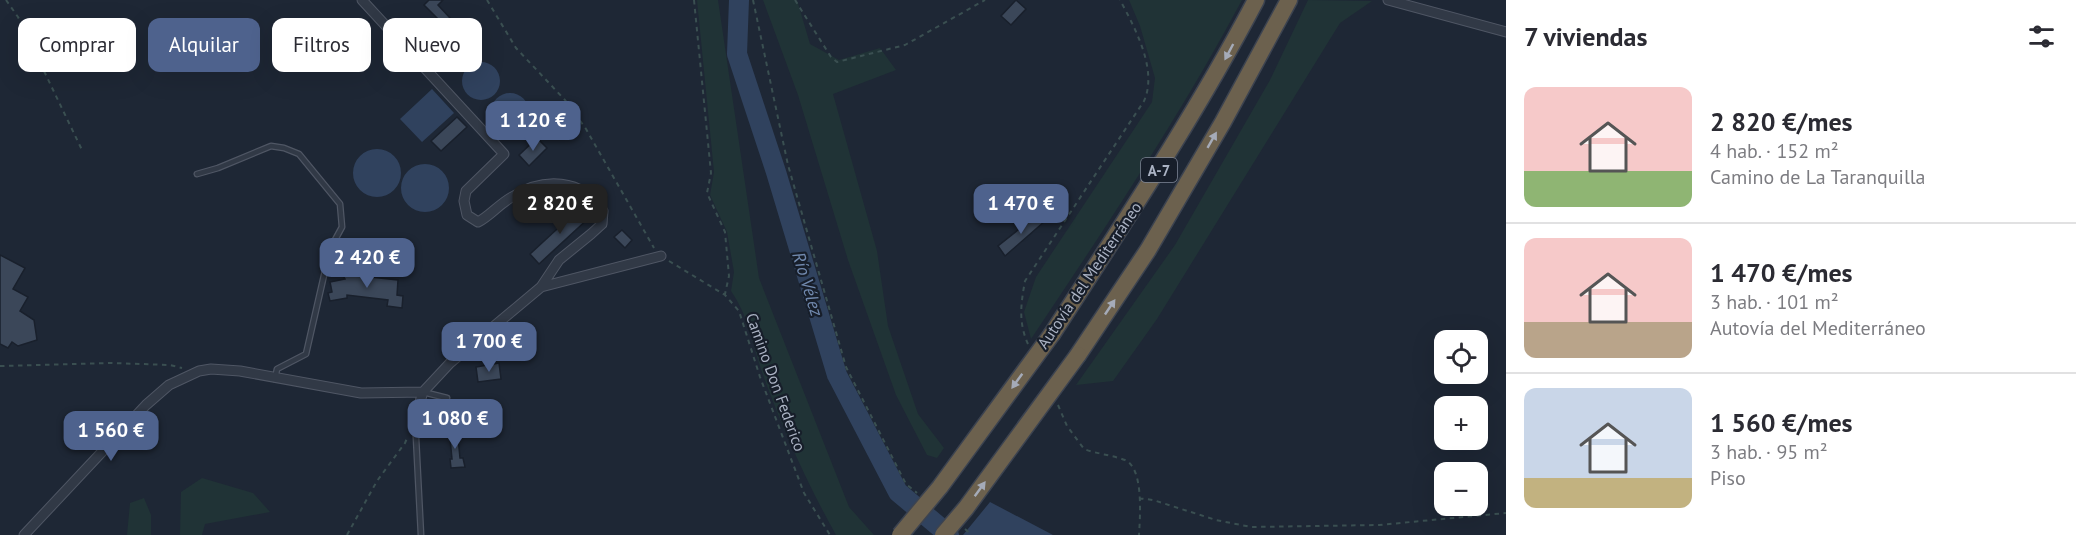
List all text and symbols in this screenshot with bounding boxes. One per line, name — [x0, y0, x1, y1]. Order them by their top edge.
chip: Comprar — [18, 18, 136, 72]
chip: Alquilar — [148, 18, 260, 72]
chip: Filtros — [272, 18, 371, 72]
chip: Nuevo — [383, 18, 482, 72]
text: 7 viviendas — [1524, 20, 1647, 53]
icon: filters — [2025, 20, 2058, 53]
one-way arrow — [1224, 44, 1234, 61]
pin: 1 120 € — [478, 101, 588, 152]
text: 2 820 €/mes — [1710, 105, 1853, 138]
text: 1 120 € — [500, 107, 566, 133]
icon: home — [1572, 111, 1644, 183]
one-way arrow — [1207, 131, 1217, 148]
text: 4 hab. · 152 m² — [1710, 138, 1839, 164]
road number: A-7 — [1141, 158, 1177, 182]
text: Camino de La Taranquilla — [1710, 164, 1926, 190]
pin: 2 820 € — [505, 184, 615, 235]
pin: 1 470 € — [966, 184, 1076, 235]
text: 2 820 € — [527, 190, 593, 216]
text: 1 470 € — [988, 190, 1054, 216]
street label: Autovía del Mediterráneo — [1032, 198, 1146, 352]
pin: 2 420 € — [312, 238, 422, 289]
text: 2 420 € — [334, 244, 400, 270]
water label: Río Vélez — [787, 249, 829, 319]
text: 1 470 €/mes — [1710, 256, 1853, 289]
icon: home — [1572, 262, 1644, 334]
text: 3 hab. · 101 m² — [1710, 289, 1839, 315]
one-way arrow — [1104, 299, 1116, 315]
street label: Camino Don Federico — [742, 310, 810, 454]
text: Autovía del Mediterráneo — [1710, 315, 1926, 341]
pin: 1 700 € — [434, 322, 544, 373]
text: 1 700 € — [456, 328, 522, 354]
map controls — [1434, 330, 1488, 516]
button: locate — [1434, 330, 1488, 384]
one-way arrow — [1012, 373, 1024, 388]
button: + — [1434, 396, 1488, 450]
pin: 1 080 € — [400, 399, 510, 450]
text: 1 080 € — [422, 405, 488, 431]
text: 1 560 €/mes — [1710, 406, 1853, 439]
pin: 1 560 € — [56, 411, 166, 462]
icon: home — [1572, 412, 1644, 484]
text: 1 560 € — [78, 417, 144, 443]
text: 3 hab. · 95 m² — [1710, 439, 1828, 465]
button: − — [1434, 462, 1488, 516]
text: Piso — [1710, 465, 1746, 491]
one-way arrow — [973, 482, 985, 497]

